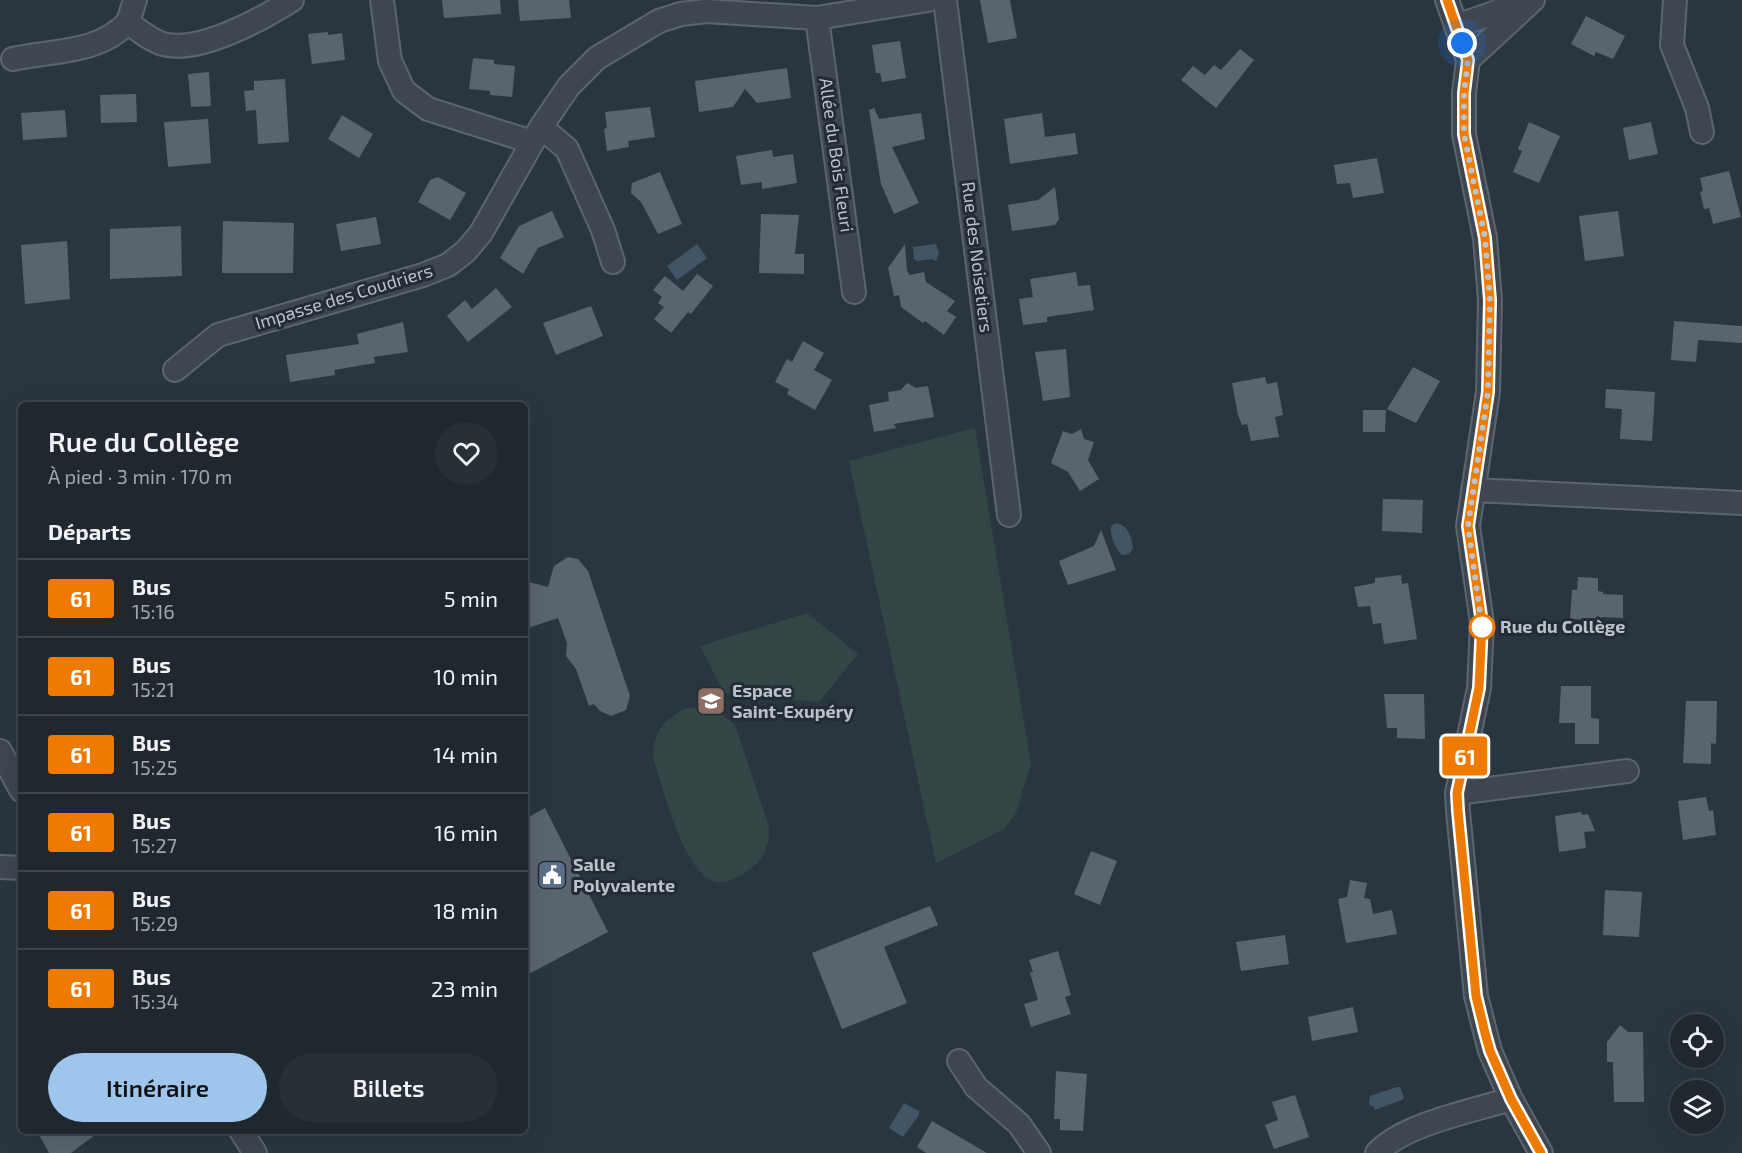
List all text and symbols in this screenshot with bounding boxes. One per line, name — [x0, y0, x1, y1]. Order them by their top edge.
your location — [1447, 28, 1477, 58]
street label: Allée du Bois Fleuri — [815, 76, 859, 233]
street label: Rue des Noisetiers — [958, 180, 998, 334]
street label: Impasse des Coudriers — [252, 259, 435, 334]
button: heart — [435, 422, 498, 485]
text: Rue du Collège — [48, 424, 239, 458]
text: À pied · 3 min · 170 m — [48, 464, 232, 488]
text: Départs — [48, 518, 131, 544]
text: Bus — [132, 573, 171, 599]
text: 5 min — [444, 585, 498, 611]
text: 61 — [70, 586, 92, 611]
text: 15:16 — [132, 599, 175, 623]
marker: Rue du Collège — [1469, 614, 1495, 640]
place label: Rue du Collège — [1500, 615, 1625, 637]
text: Bus — [132, 651, 171, 677]
text: 10 min — [434, 663, 498, 689]
text: 61 — [70, 664, 92, 689]
text: 15:21 — [132, 677, 175, 701]
place label: Espace Saint-Exupéry — [732, 679, 854, 722]
school or university icon: Espace Saint-Exupéry — [695, 685, 727, 717]
text: Bus — [132, 729, 171, 755]
line badge: 61 — [1438, 736, 1492, 776]
text: 14 min — [433, 741, 498, 767]
text: 61 — [70, 742, 92, 767]
text: 61 — [1454, 744, 1476, 769]
text: 15:25 — [132, 755, 177, 779]
text: Bus — [132, 807, 171, 833]
text: 16 min — [434, 819, 498, 845]
text: 61 — [70, 820, 92, 845]
text: 15:27 — [132, 833, 177, 857]
place label: Salle Polyvalente — [573, 853, 675, 896]
public building icon: Salle Polyvalente — [536, 859, 568, 891]
text: Bus — [132, 885, 171, 911]
text: 18 min — [433, 897, 498, 923]
text: 61 — [70, 898, 92, 923]
text: 15:29 — [132, 911, 178, 935]
text: Bus — [132, 963, 171, 989]
text: 23 min — [431, 975, 498, 1001]
text: 61 — [70, 976, 92, 1001]
text: 15:34 — [132, 989, 179, 1013]
map controls — [1670, 1014, 1724, 1134]
button: locate — [1670, 1014, 1724, 1068]
button: Itinéraire — [48, 1053, 267, 1122]
button: Billets — [279, 1053, 498, 1122]
button: layers — [1670, 1080, 1724, 1134]

